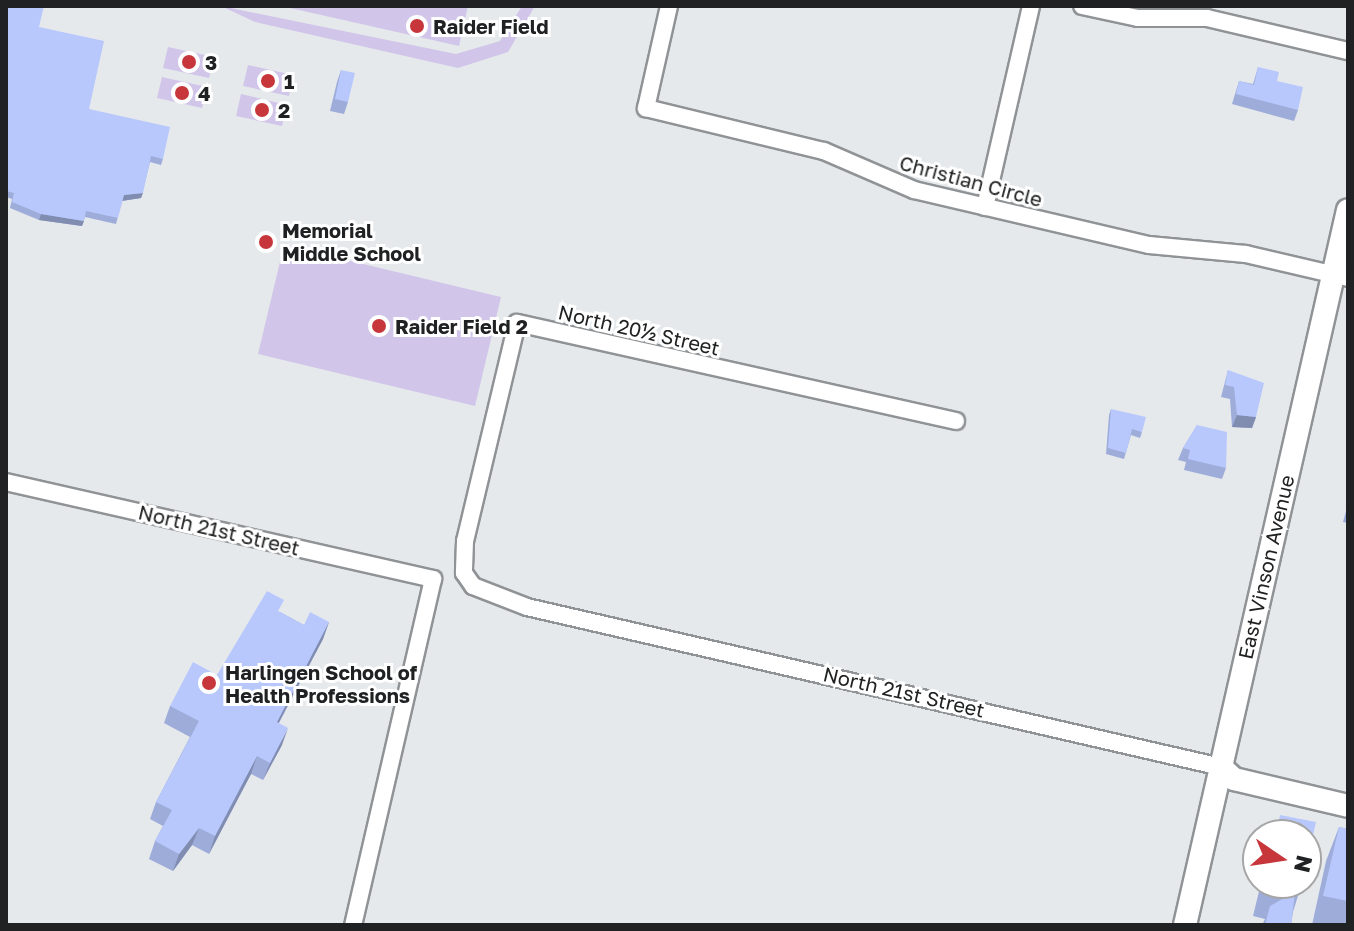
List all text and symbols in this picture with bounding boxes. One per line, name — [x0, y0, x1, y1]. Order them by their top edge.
place label: Raider Field — [433, 14, 549, 38]
marker: Raider Field — [408, 17, 426, 35]
place label: 3 — [205, 50, 217, 74]
marker: 3 — [180, 53, 198, 71]
place label: 1 — [284, 69, 294, 93]
marker: 1 — [259, 72, 277, 90]
place label: 4 — [198, 81, 210, 105]
marker: 4 — [173, 84, 191, 102]
place label: 2 — [278, 98, 290, 122]
marker: 2 — [253, 101, 271, 119]
street label: Christian Circle — [897, 150, 1045, 212]
place label: Memorial Middle School — [282, 218, 421, 265]
marker: Memorial Middle School — [257, 233, 275, 251]
street label: North 20½ Street — [556, 300, 722, 360]
place label: Raider Field 2 — [395, 314, 528, 338]
marker: Raider Field 2 — [370, 317, 388, 335]
street label: East Vinson Avenue — [1233, 472, 1299, 662]
street label: North 21st Street — [136, 500, 302, 560]
place label: Harlingen School of Health Professions — [225, 660, 417, 707]
street label: North 21st Street — [821, 662, 987, 722]
marker: Harlingen School of Health Professions — [200, 674, 218, 692]
north arrow — [1242, 819, 1322, 899]
text: N — [1289, 853, 1319, 875]

